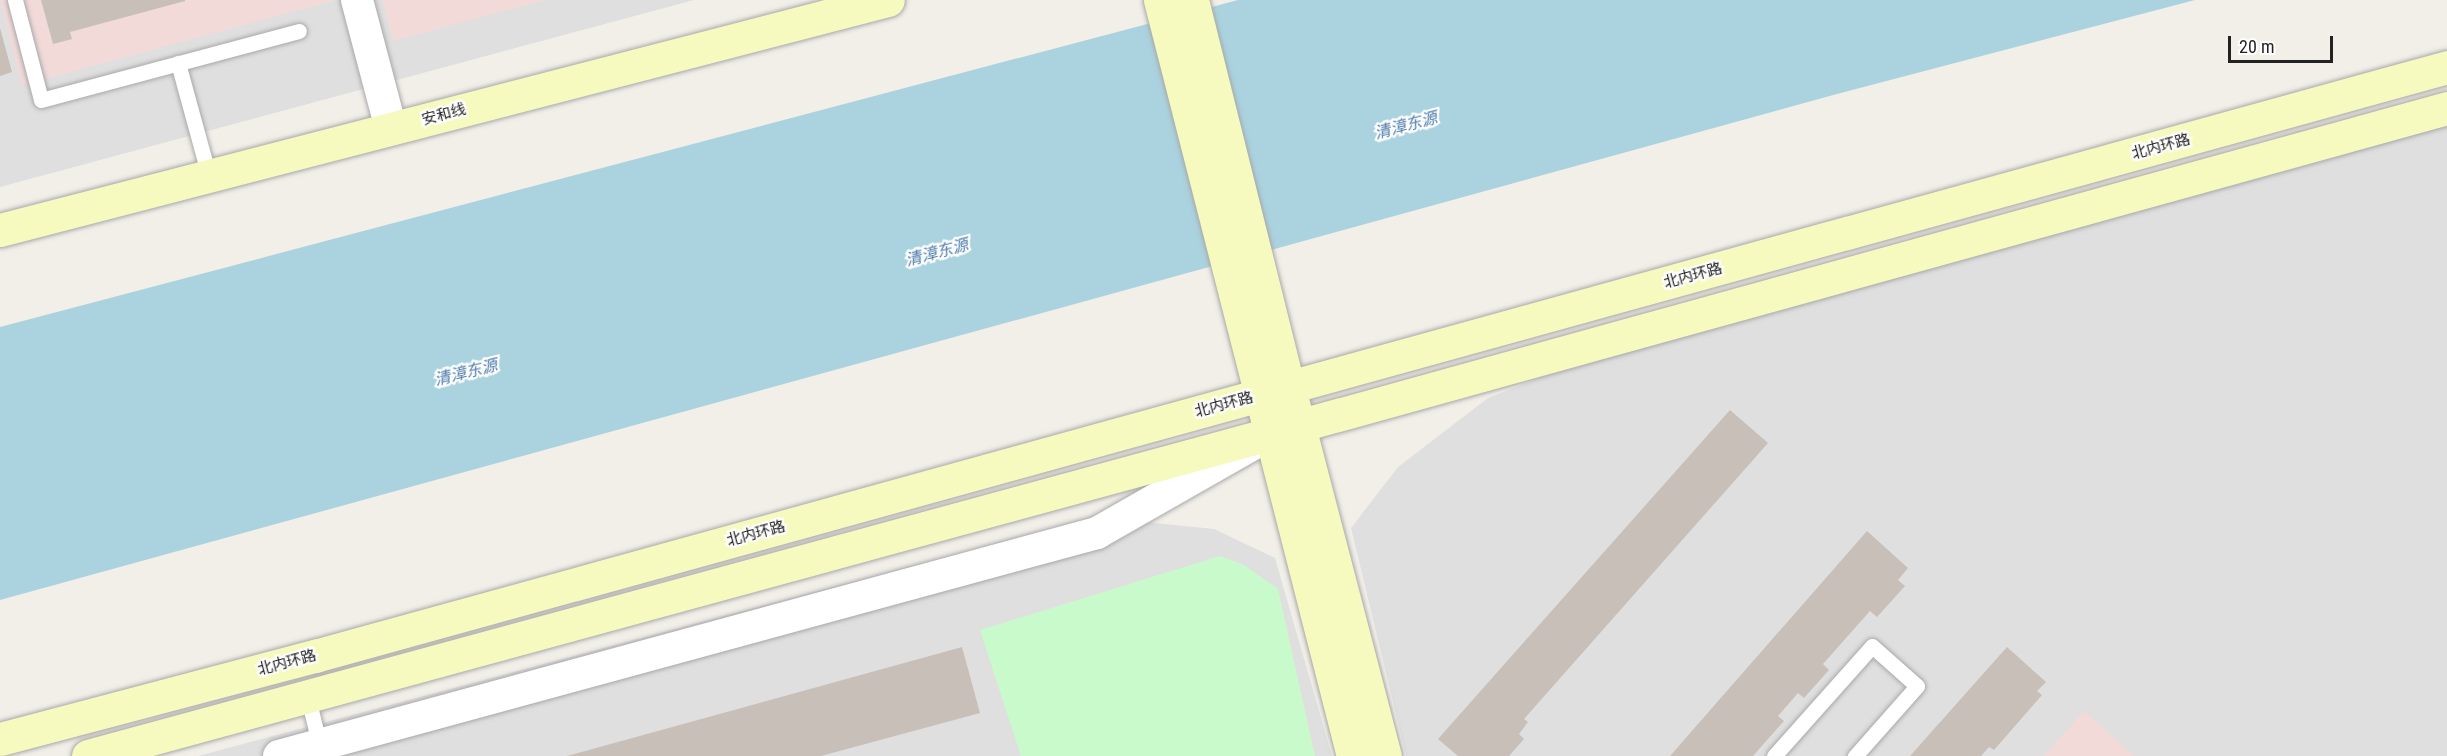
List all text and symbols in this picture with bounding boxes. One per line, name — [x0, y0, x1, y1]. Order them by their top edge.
scale bar — [2231, 24, 2336, 62]
text: 20 m — [2239, 36, 2274, 57]
street label: 安和线 — [420, 100, 468, 130]
water label: 清漳东源 — [1373, 108, 1439, 144]
street label: 北内环路 — [2130, 131, 2192, 163]
water label: 清漳东源 — [904, 235, 970, 271]
street label: 北内环路 — [1662, 260, 1724, 292]
water label: 清漳东源 — [433, 356, 499, 390]
street label: 北内环路 — [1193, 389, 1255, 421]
street label: 北内环路 — [725, 518, 787, 550]
street label: 北内环路 — [256, 647, 318, 679]

